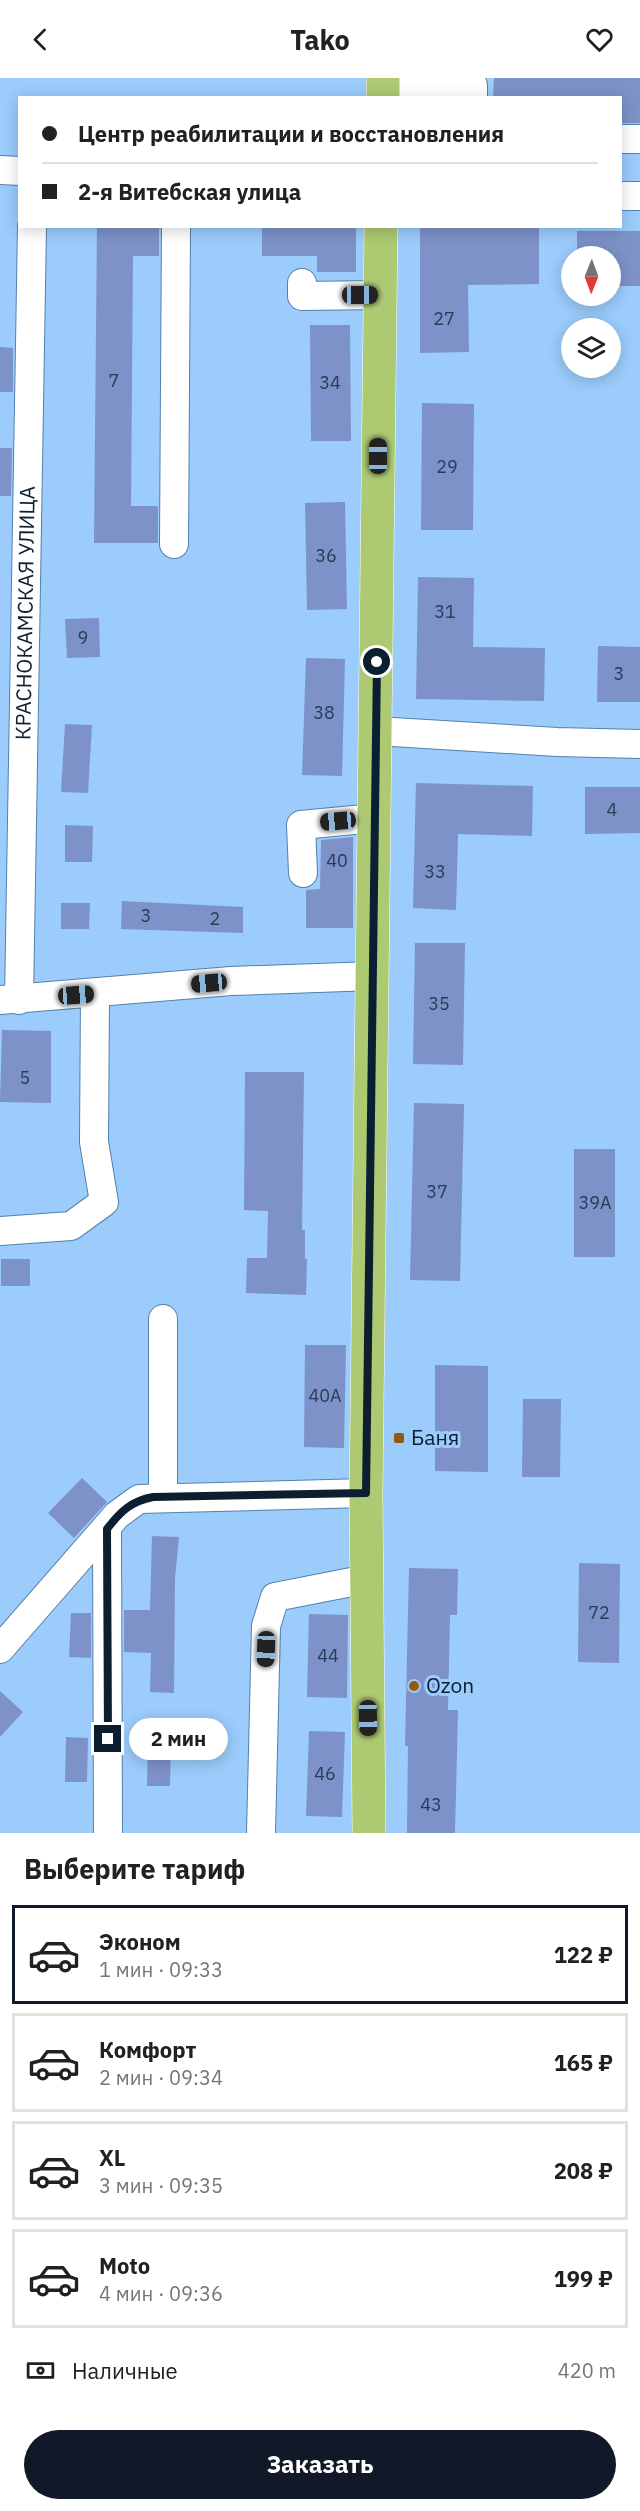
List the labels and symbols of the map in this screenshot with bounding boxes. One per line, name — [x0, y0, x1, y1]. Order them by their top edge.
north arrow — [561, 246, 621, 306]
car — [342, 286, 378, 304]
house number: 27 — [433, 307, 455, 330]
house number: 7 — [109, 369, 119, 392]
house number: 34 — [319, 371, 341, 394]
car — [369, 438, 387, 474]
house number: 29 — [436, 455, 458, 478]
street label: КРАСНОКАМСКАЯ УЛИЦА — [8, 486, 41, 740]
house number: 36 — [315, 544, 337, 567]
house number: 31 — [434, 600, 456, 623]
house number: 9 — [78, 626, 88, 649]
route start — [363, 648, 390, 675]
house number: 3 — [614, 662, 624, 685]
house number: 38 — [313, 701, 335, 724]
house number: 4 — [607, 798, 618, 821]
car — [319, 810, 357, 832]
house number: 40 — [326, 849, 348, 872]
house number: 33 — [424, 860, 446, 883]
house number: 3 — [141, 904, 151, 927]
house number: 2 — [210, 907, 220, 930]
car — [190, 972, 228, 994]
car — [57, 985, 95, 1005]
house number: 35 — [428, 992, 450, 1015]
house number: 5 — [20, 1066, 30, 1089]
house number: 37 — [426, 1180, 448, 1203]
house number: 39А — [578, 1191, 612, 1214]
house number: 40А — [308, 1384, 342, 1407]
place label: Баня — [411, 1423, 459, 1451]
marker: Баня — [392, 1431, 406, 1445]
house number: 72 — [588, 1601, 610, 1624]
car — [256, 1631, 276, 1667]
house number: 44 — [317, 1644, 339, 1667]
place label: Ozon — [426, 1671, 474, 1699]
marker: Ozon — [407, 1679, 421, 1693]
car — [359, 1700, 377, 1736]
callout: 2 мин — [129, 1718, 228, 1760]
route end — [94, 1725, 121, 1752]
house number: 46 — [314, 1762, 336, 1785]
house number: 43 — [420, 1793, 442, 1816]

